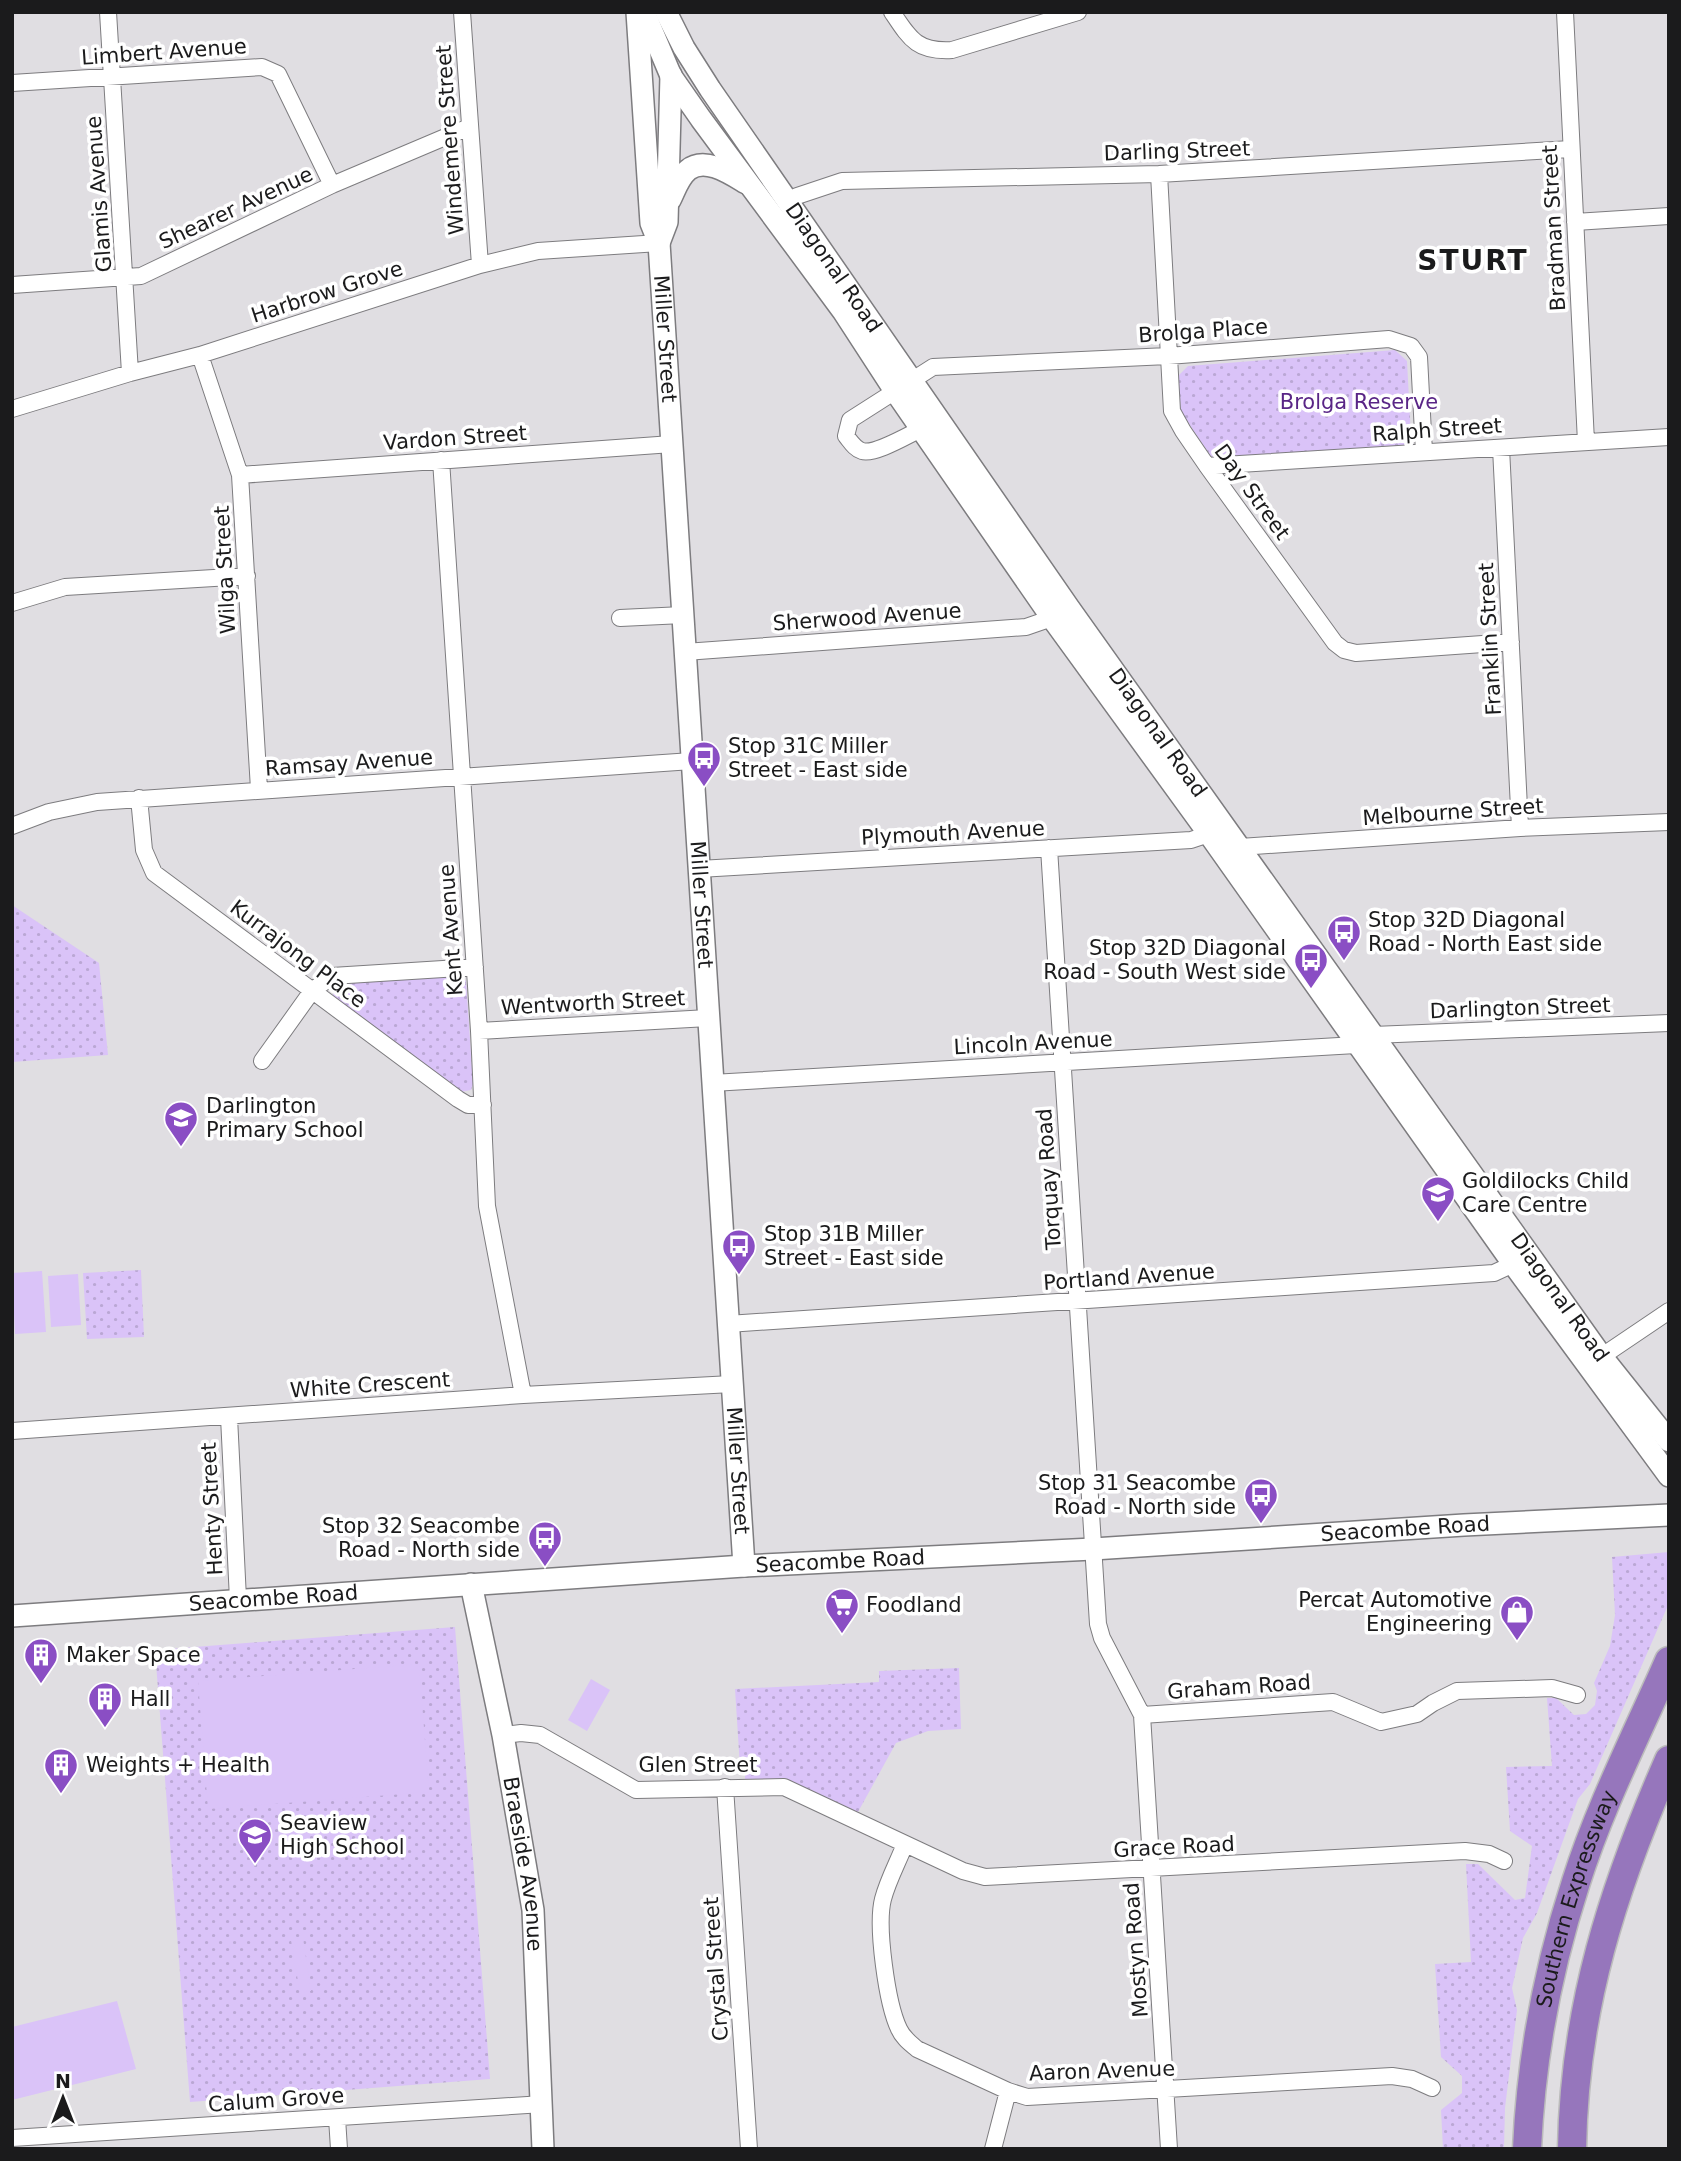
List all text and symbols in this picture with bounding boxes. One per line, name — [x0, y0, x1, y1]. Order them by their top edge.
street label: Limbert Avenue — [80, 34, 248, 70]
street label: Windemere Street — [431, 44, 469, 236]
street label: Glamis Avenue — [82, 115, 116, 273]
street label: Darling Street — [1103, 136, 1251, 166]
street label: Bradman Street — [1538, 144, 1570, 312]
street label: Shearer Avenue — [155, 162, 317, 254]
street label: Diagonal Road — [780, 198, 887, 337]
district label: STURT — [1417, 244, 1529, 277]
street label: Harbrow Grove — [248, 256, 406, 328]
street label: Miller Street — [649, 274, 681, 403]
street label: Brolga Place — [1137, 314, 1269, 348]
park label: Brolga Reserve — [1280, 390, 1438, 414]
street label: Ralph Street — [1371, 413, 1503, 447]
street label: Vardon Street — [382, 421, 528, 455]
street label: Day Street — [1209, 440, 1295, 544]
street label: Wilga Street — [210, 505, 240, 635]
street label: Franklin Street — [1474, 562, 1506, 716]
street label: Sherwood Avenue — [772, 598, 962, 636]
street label: Diagonal Road — [1104, 664, 1212, 802]
place label: Stop 31C Miller Street - East side — [728, 734, 908, 782]
bus stop icon: Stop 31C Miller Street - East side — [685, 739, 723, 788]
street label: Ramsay Avenue — [264, 745, 434, 781]
street label: Melbourne Street — [1362, 794, 1544, 830]
street label: Plymouth Avenue — [861, 816, 1045, 850]
street label: Miller Street — [685, 840, 718, 969]
street label: Kent Avenue — [434, 863, 468, 997]
street label: Kurrajong Place — [225, 895, 371, 1013]
place label: Stop 32D Diagonal Road - North East side — [1368, 908, 1602, 956]
bus stop icon: Stop 32D Diagonal Road - North East side — [1325, 913, 1363, 962]
place label: Stop 32D Diagonal Road - South West side — [1043, 936, 1286, 984]
bus stop icon: Stop 32D Diagonal Road - South West side — [1292, 941, 1330, 990]
street label: Wentworth Street — [500, 986, 686, 1020]
street label: Darlington Street — [1429, 993, 1611, 1023]
street label: Lincoln Avenue — [953, 1027, 1113, 1059]
place label: Darlington Primary School — [206, 1094, 364, 1142]
school or university icon: Darlington Primary School — [162, 1099, 200, 1148]
street label: Torquay Road — [1032, 1107, 1066, 1252]
place label: Goldilocks Child Care Centre — [1462, 1169, 1629, 1217]
school or university icon: Goldilocks Child Care Centre — [1419, 1174, 1457, 1223]
place label: Stop 31B Miller Street - East side — [764, 1222, 944, 1270]
bus stop icon: Stop 31B Miller Street - East side — [720, 1227, 758, 1276]
street label: Diagonal Road — [1506, 1228, 1614, 1367]
street label: Portland Avenue — [1043, 1259, 1215, 1295]
street label: White Crescent — [289, 1367, 451, 1403]
street label: Miller Street — [722, 1406, 754, 1535]
street label: Henty Street — [197, 1442, 227, 1576]
place label: Stop 31 Seacombe Road - North side — [1038, 1471, 1236, 1519]
bus stop icon: Stop 31 Seacombe Road - North side — [1242, 1476, 1280, 1525]
street label: Seacombe Road — [1320, 1512, 1491, 1546]
place label: Stop 32 Seacombe Road - North side — [322, 1514, 520, 1562]
bus stop icon: Stop 32 Seacombe Road - North side — [526, 1519, 564, 1568]
street label: Seacombe Road — [755, 1545, 926, 1577]
street label: Seacombe Road — [188, 1580, 359, 1616]
supermarket icon: Foodland — [823, 1586, 861, 1635]
place label: Percat Automotive Engineering — [1298, 1588, 1492, 1636]
place label: Foodland — [866, 1593, 962, 1617]
shop icon: Percat Automotive Engineering — [1498, 1593, 1536, 1642]
building icon: Maker Space — [22, 1636, 60, 1685]
place label: Maker Space — [66, 1643, 201, 1667]
street label: Graham Road — [1166, 1670, 1312, 1704]
building icon: Hall — [86, 1680, 124, 1729]
place label: Hall — [130, 1687, 170, 1711]
building icon: Weights + Health — [42, 1746, 80, 1795]
place label: Weights + Health — [86, 1753, 270, 1777]
street label: Glen Street — [639, 1753, 757, 1777]
street label: Braeside Avenue — [498, 1775, 547, 1952]
street label: Southern Expressway — [1532, 1787, 1621, 2010]
place label: Seaview High School — [280, 1811, 405, 1859]
school or university icon: Seaview High School — [236, 1816, 274, 1865]
street label: Grace Road — [1113, 1832, 1235, 1862]
street label: Mostyn Road — [1119, 1882, 1153, 2018]
street label: Crystal Street — [699, 1896, 733, 2042]
street label: Aaron Avenue — [1028, 2056, 1176, 2086]
north arrow — [28, 2063, 98, 2133]
text: N — [55, 2070, 71, 2092]
street label: Calum Grove — [207, 2083, 345, 2117]

